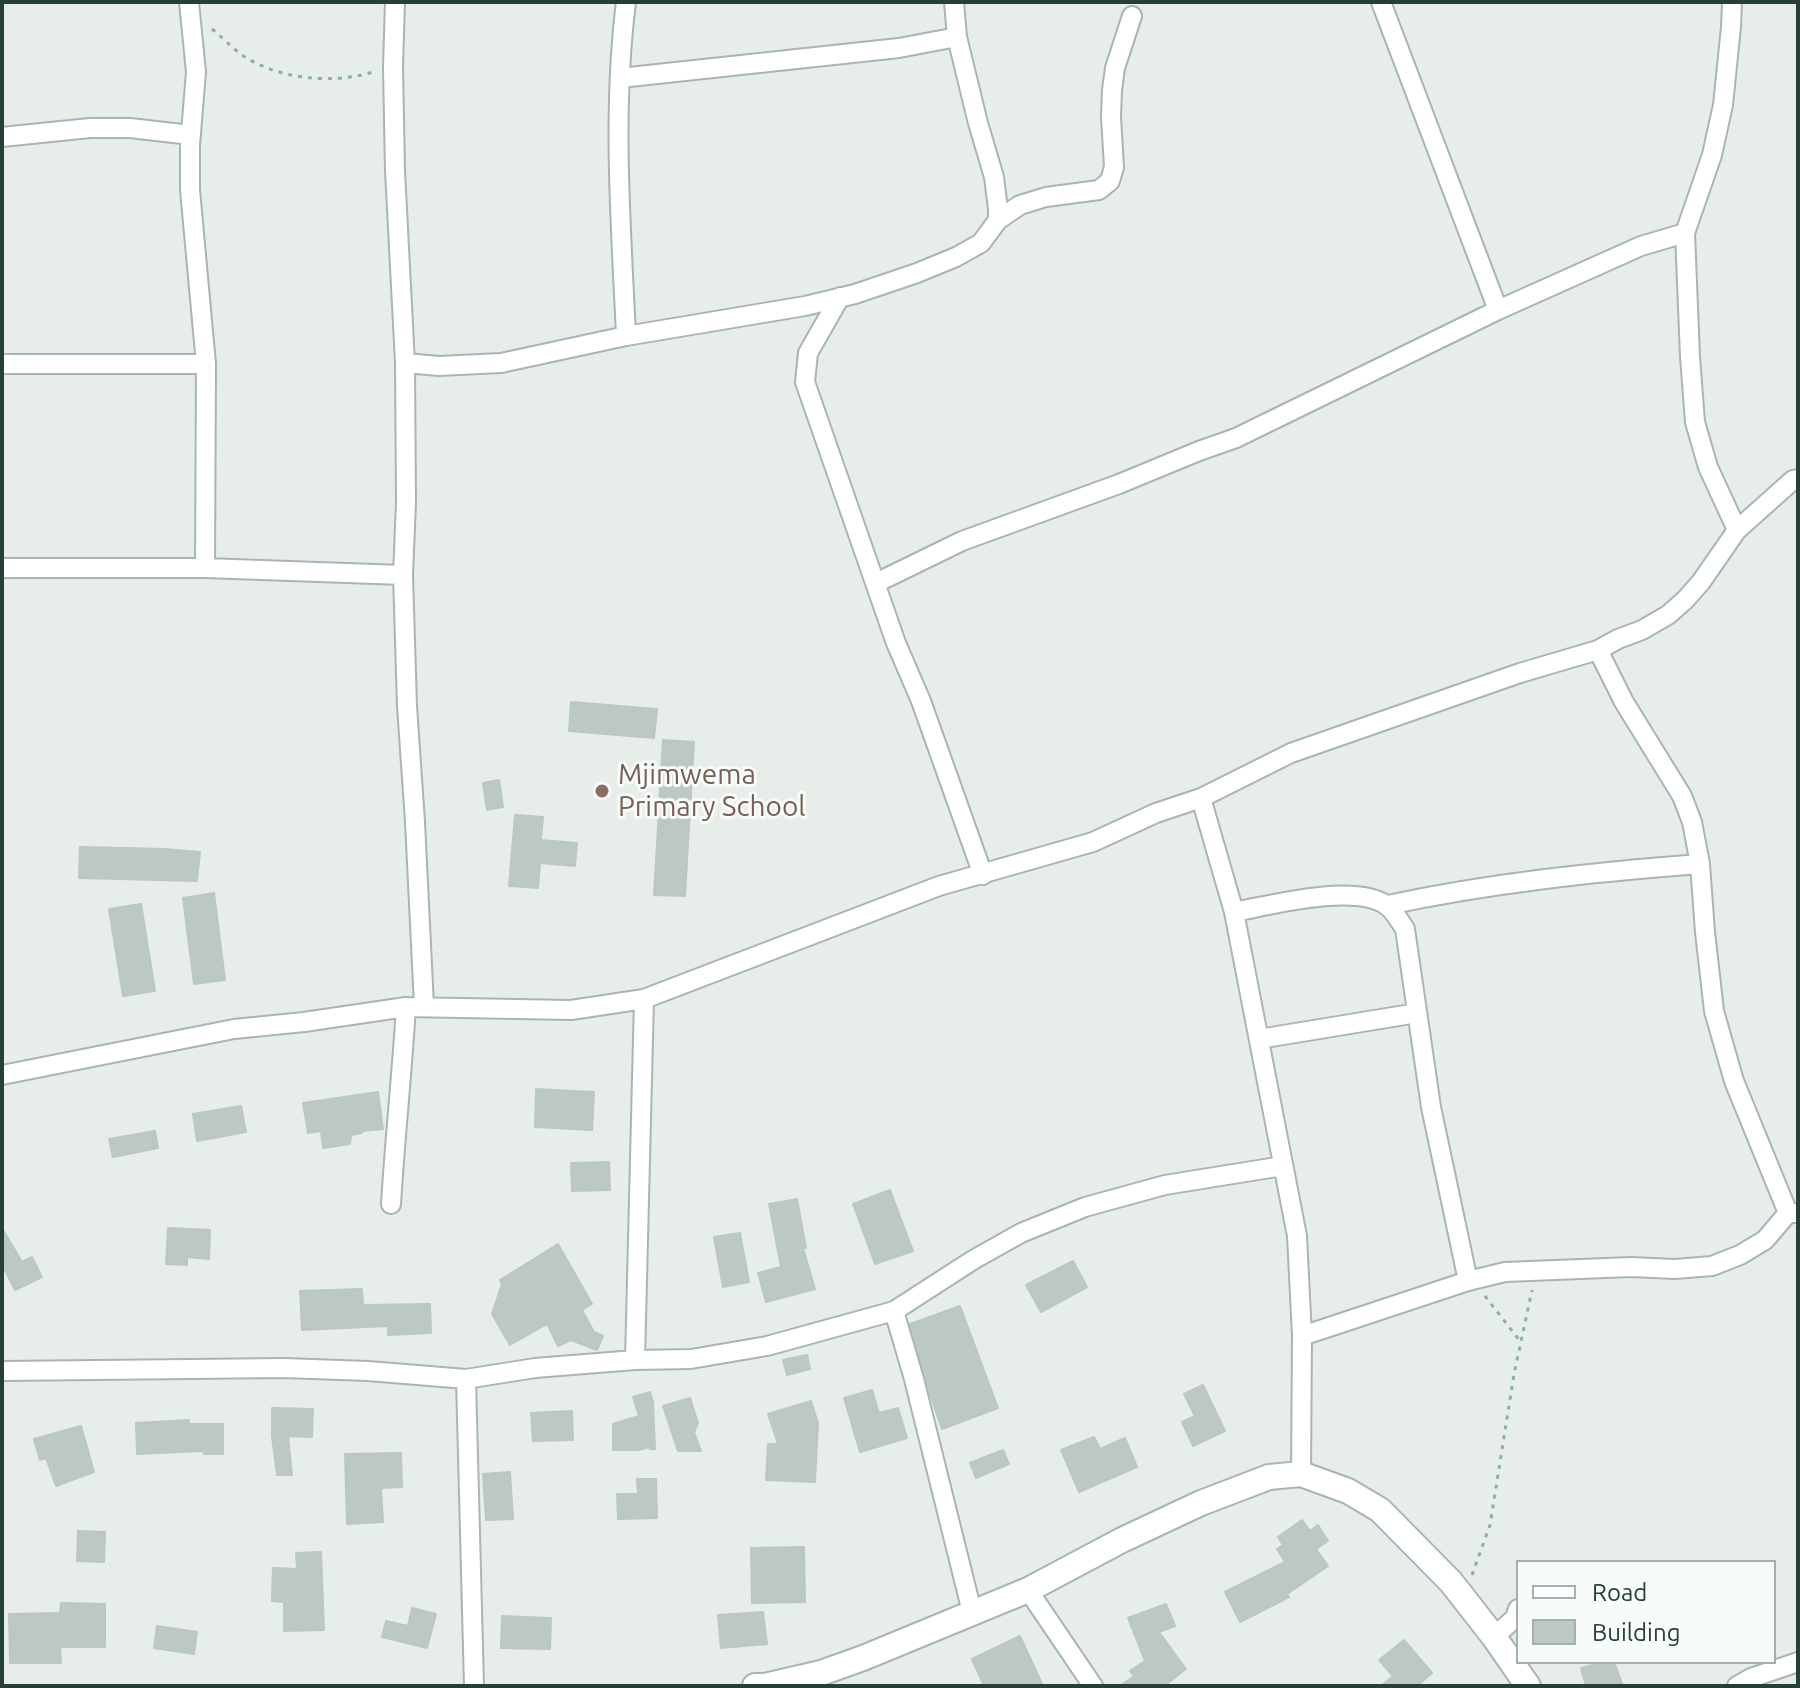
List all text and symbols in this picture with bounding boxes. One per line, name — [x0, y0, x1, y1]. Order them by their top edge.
place label: Mjimwema Primary School — [618, 758, 806, 824]
marker: Mjimwema Primary School — [593, 782, 611, 800]
legend — [1516, 1560, 1776, 1664]
text: Road — [1592, 1579, 1647, 1606]
text: Building — [1592, 1619, 1680, 1646]

